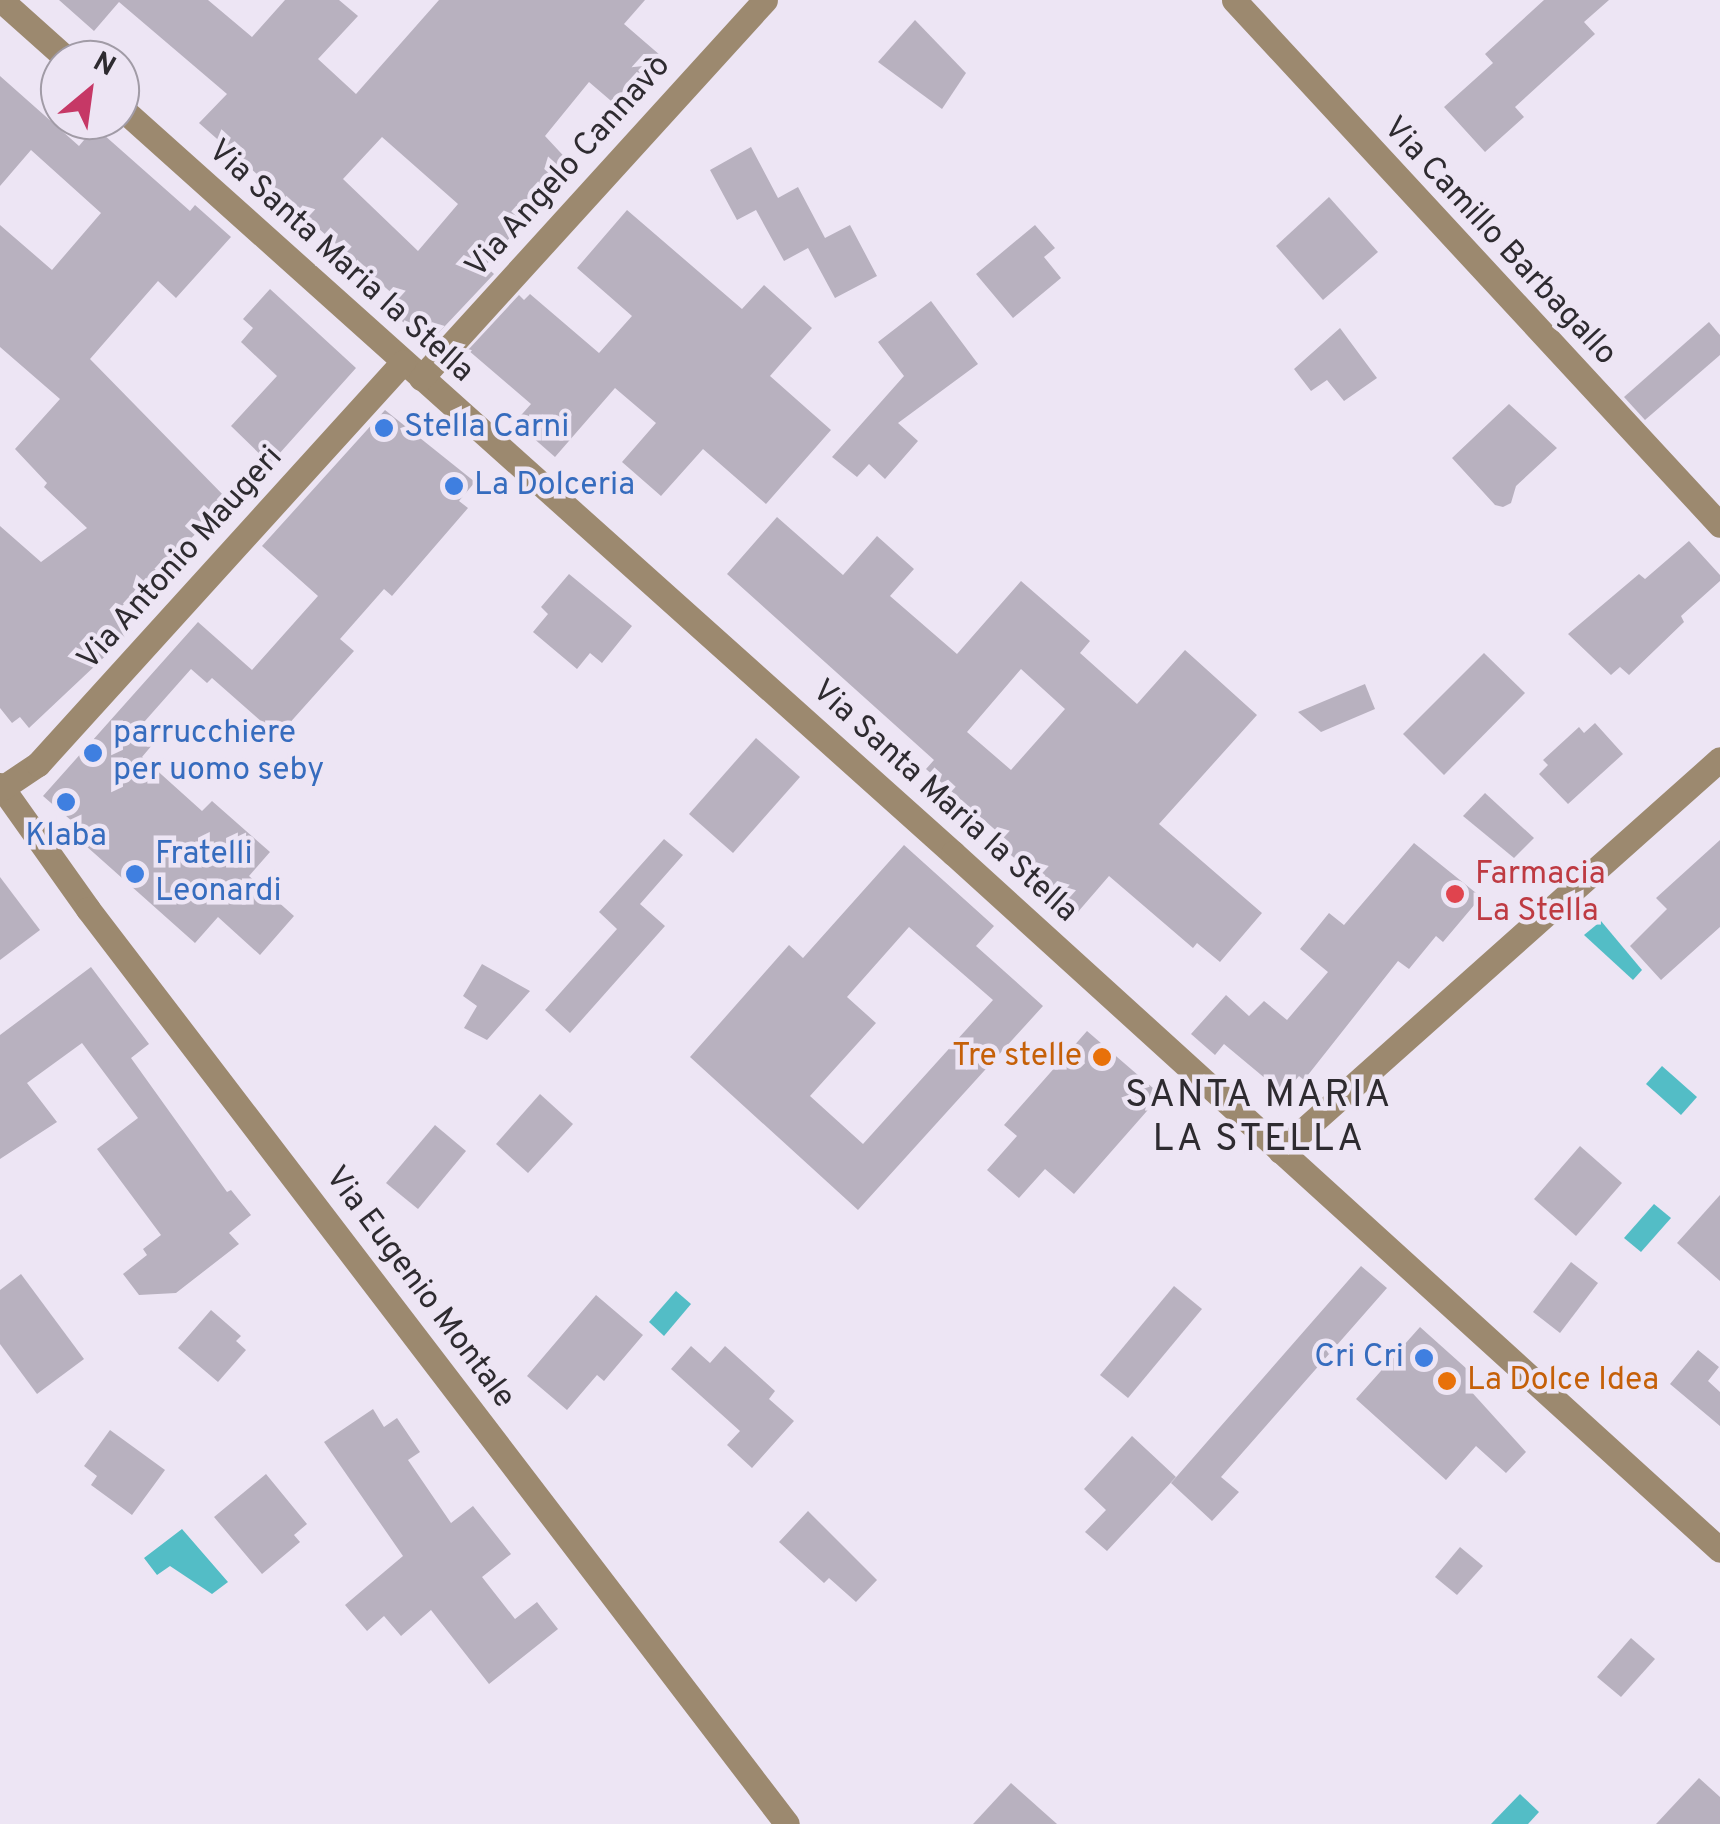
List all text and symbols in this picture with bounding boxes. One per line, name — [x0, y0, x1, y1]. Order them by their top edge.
north arrow — [40, 40, 140, 140]
text: N — [86, 45, 121, 86]
street label: Via Angelo Cannavò — [458, 47, 680, 287]
street label: Via Camillo Barbagallo — [1374, 110, 1624, 374]
street label: Via Santa Maria la Stella — [199, 133, 481, 391]
place label: Stella Carni — [404, 409, 569, 447]
marker: Stella Carni — [373, 417, 395, 439]
street label: Via Antonio Maugeri — [70, 439, 292, 679]
place label: La Dolceria — [474, 467, 635, 505]
marker: La Dolceria — [443, 475, 465, 497]
street label: Via Santa Maria la Stella — [803, 673, 1085, 931]
place label: parrucchiere per uomo seby — [113, 716, 324, 791]
marker: parrucchiere per uomo seby — [82, 742, 104, 764]
marker: Klaba — [55, 791, 77, 813]
place label: Klaba — [25, 818, 107, 856]
place label: Fratelli Leonardi — [155, 837, 282, 912]
place label: Farmacia La Stella — [1475, 857, 1605, 932]
marker: Fratelli Leonardi — [124, 863, 146, 885]
marker: Farmacia La Stella — [1444, 883, 1466, 905]
place label: Tre stelle — [952, 1038, 1082, 1076]
marker: Tre stelle — [1091, 1046, 1113, 1068]
district label: SANTA MARIA LA STELLA — [1124, 1074, 1394, 1164]
street label: Via Eugenio Montale — [316, 1160, 522, 1416]
place label: Cri Cri — [1314, 1339, 1404, 1377]
marker: Cri Cri — [1413, 1347, 1435, 1369]
place label: La Dolce Idea — [1467, 1362, 1659, 1400]
marker: La Dolce Idea — [1436, 1370, 1458, 1392]

